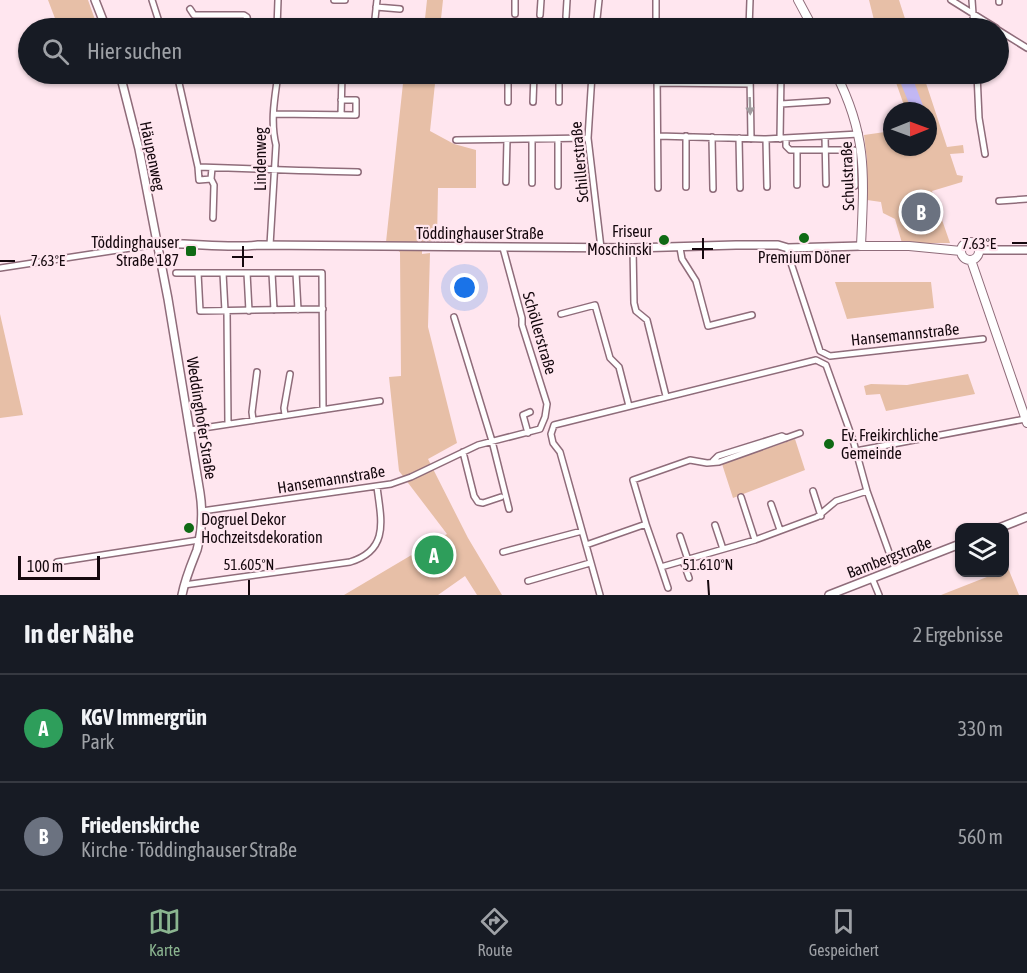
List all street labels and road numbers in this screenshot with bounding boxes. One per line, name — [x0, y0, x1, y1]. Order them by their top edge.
street label: Häupenweg — [136, 120, 169, 193]
street label: Schillerstraße — [566, 121, 592, 203]
street label: Lindenweg — [251, 127, 270, 191]
street label: Schulstraße — [837, 141, 857, 211]
street label: Töddinghauser Straße — [416, 224, 544, 243]
street label: Schöllerstraße — [520, 290, 560, 376]
street label: Hansemannstraße — [850, 319, 960, 349]
street label: Weddinghofer Straße — [182, 356, 221, 481]
street label: Hansemannstraße — [276, 462, 386, 496]
street label: Bambergstraße — [844, 533, 934, 582]

